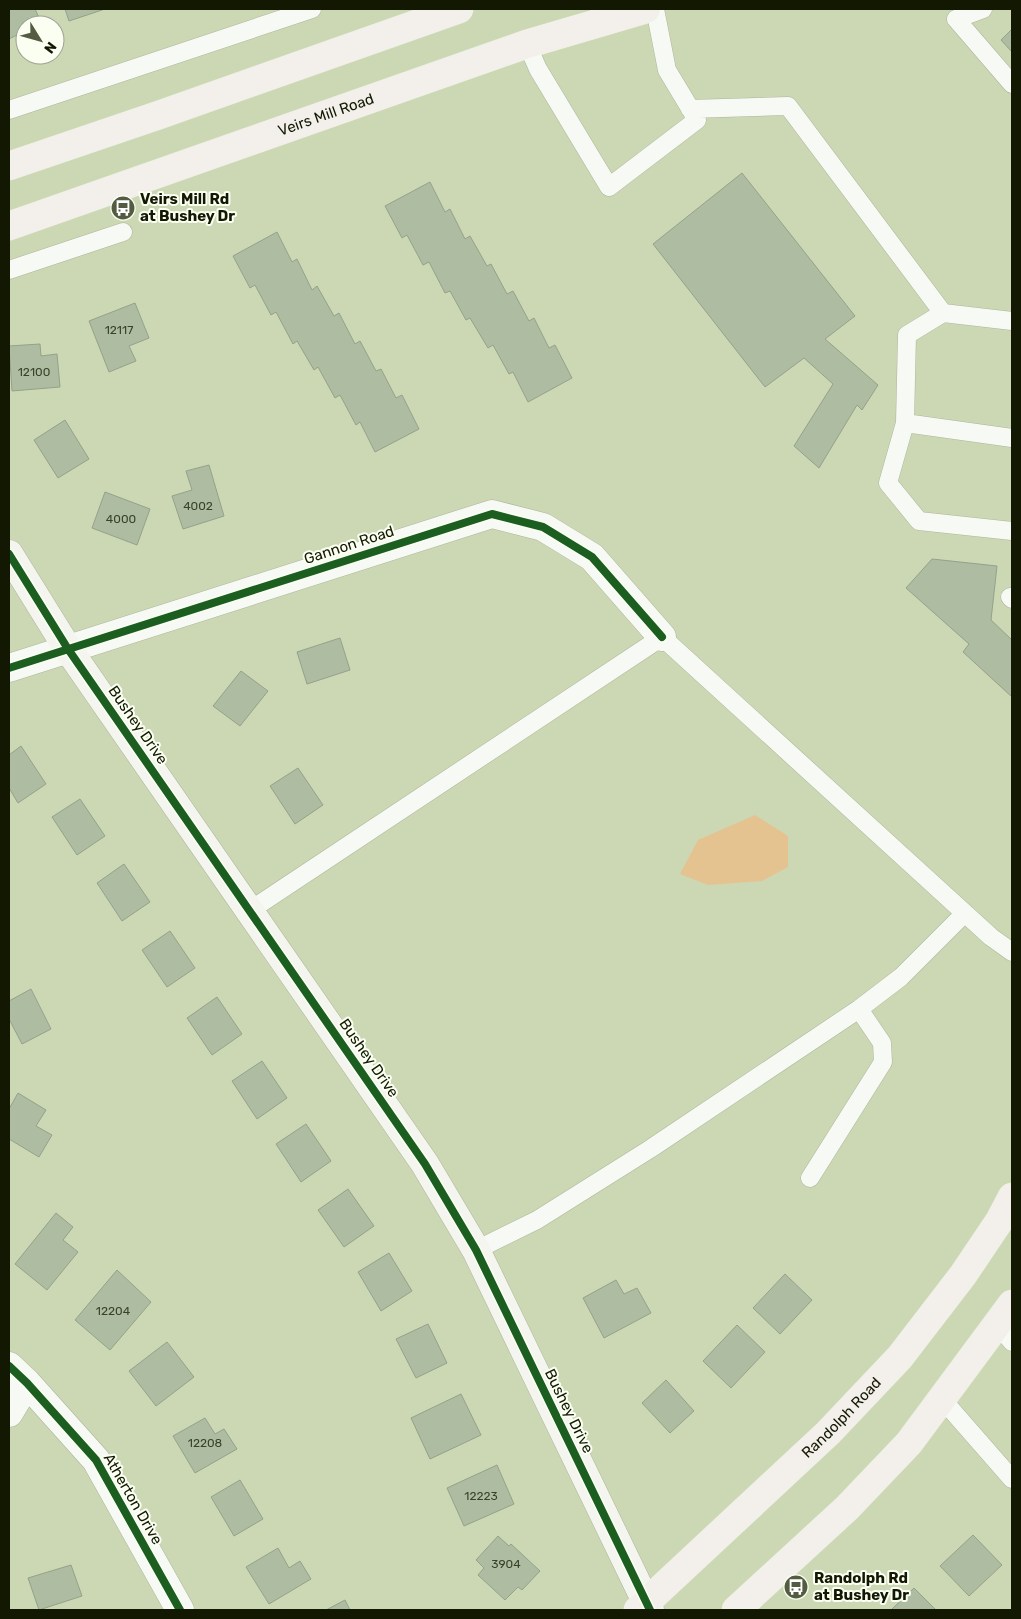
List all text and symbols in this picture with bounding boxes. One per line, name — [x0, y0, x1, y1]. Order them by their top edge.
north arrow — [15, 15, 65, 65]
text: N — [40, 38, 60, 57]
street label: Veirs Mill Road — [276, 90, 376, 140]
place label: Veirs Mill Rd at Bushey Dr — [140, 190, 235, 225]
bus stop icon: Veirs Mill Rd at Bushey Dr — [110, 195, 136, 221]
house number: 12117 — [105, 323, 133, 337]
house number: 12100 — [18, 365, 50, 379]
house number: 4002 — [183, 499, 213, 513]
house number: 4000 — [106, 512, 136, 526]
street label: Gannon Road — [302, 522, 396, 568]
street label: Bushey Drive — [104, 682, 172, 768]
street label: Bushey Drive — [335, 1015, 403, 1101]
house number: 12204 — [96, 1304, 131, 1318]
street label: Bushey Drive — [541, 1366, 597, 1456]
street label: Randolph Road — [798, 1374, 885, 1462]
house number: 12208 — [188, 1436, 222, 1450]
street label: Atherton Drive — [100, 1450, 166, 1548]
house number: 12223 — [464, 1489, 498, 1503]
house number: 3904 — [491, 1557, 521, 1571]
place label: Randolph Rd at Bushey Dr — [814, 1569, 909, 1604]
bus stop icon: Randolph Rd at Bushey Dr — [783, 1574, 809, 1600]

